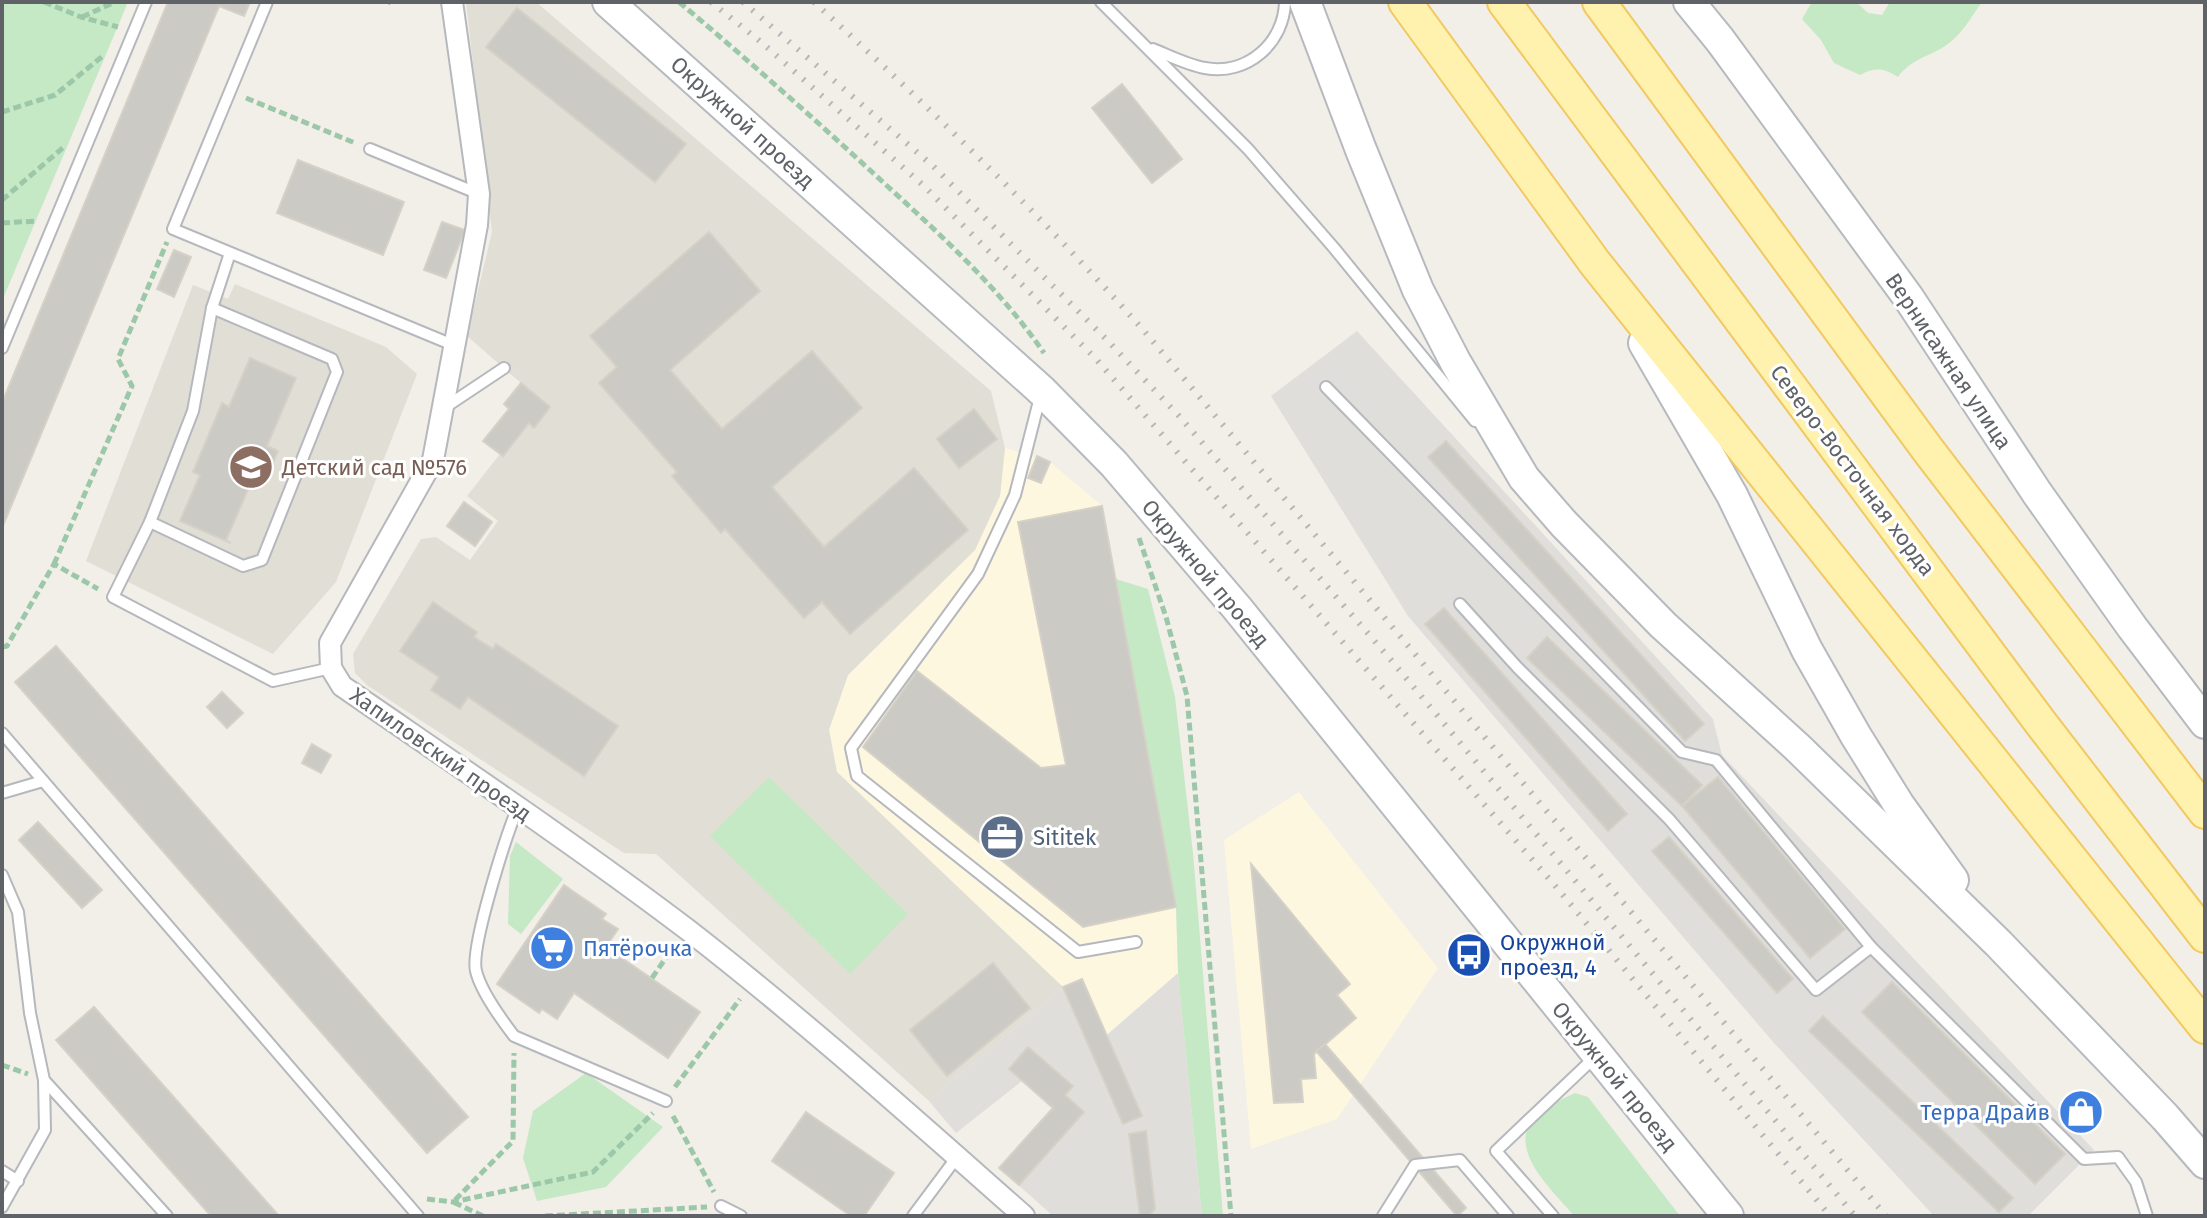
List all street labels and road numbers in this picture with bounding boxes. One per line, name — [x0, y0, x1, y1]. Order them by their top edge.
street label: Окружной проезд — [665, 51, 820, 194]
street label: Вернисажная улица — [1880, 268, 2018, 455]
street label: Северо-Восточная хорда — [1764, 359, 1941, 581]
street label: Окружной проезд — [1136, 494, 1275, 653]
street label: Хапиловский проезд — [345, 682, 537, 827]
street label: Окружной проезд — [1546, 996, 1683, 1157]

